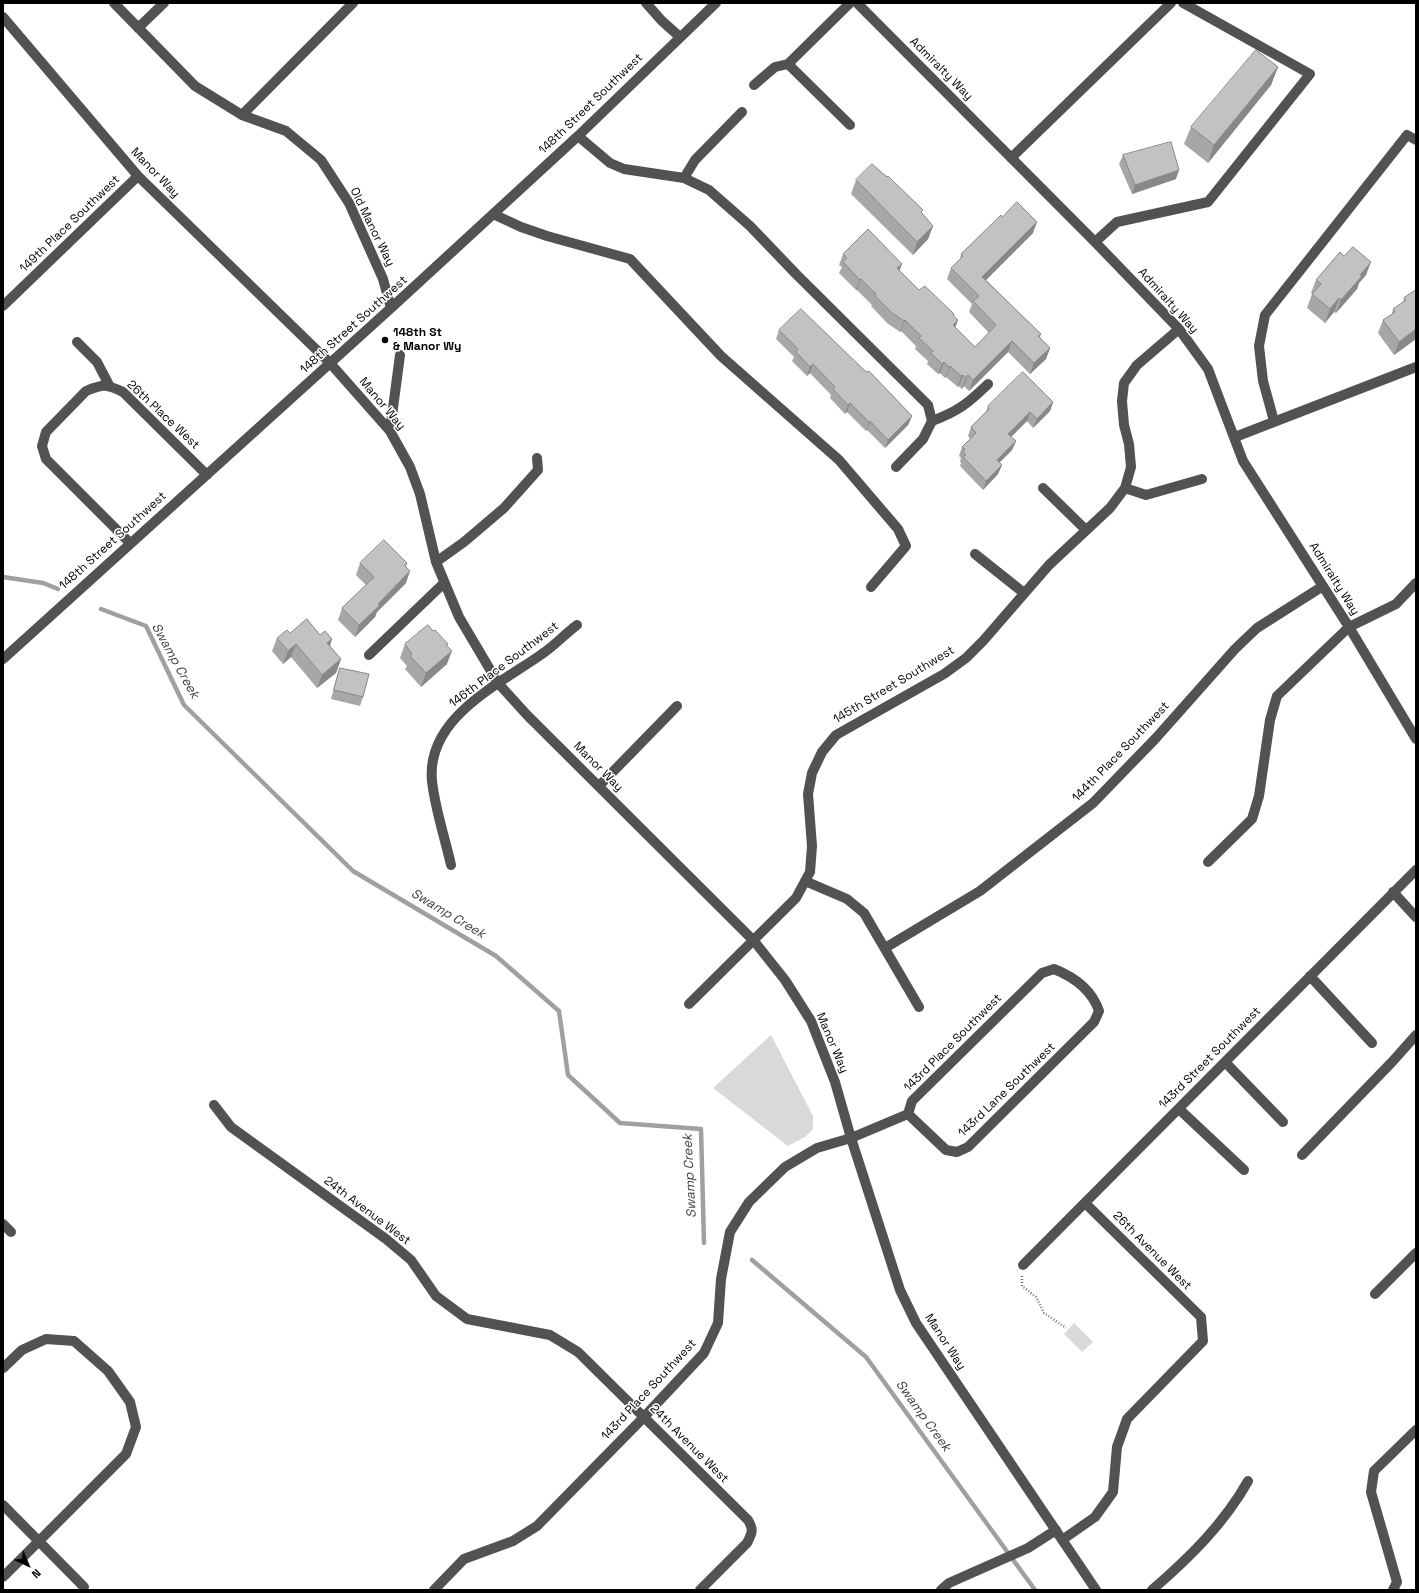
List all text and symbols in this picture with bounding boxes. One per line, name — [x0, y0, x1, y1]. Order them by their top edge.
street label: Admiralty Way — [907, 35, 975, 103]
street label: 148th Street Southwest — [536, 51, 646, 157]
street label: Manor Way — [128, 145, 182, 201]
street label: 149th Place Southwest — [17, 173, 123, 275]
street label: Old Manor Way — [347, 185, 397, 269]
street label: Admiralty Way — [1135, 265, 1201, 337]
street label: 148th Street Southwest — [298, 273, 410, 377]
place label: 148th St & Manor Wy — [393, 326, 461, 354]
marker: 148th St & Manor Wy — [380, 335, 390, 345]
street label: Manor Way — [356, 375, 408, 433]
street label: 26th Place West — [124, 378, 202, 452]
street label: 148th Street Southwest — [57, 489, 169, 593]
street label: Admiralty Way — [1306, 540, 1362, 618]
street label: 146th Place Southwest — [446, 619, 562, 711]
water label: Swamp Creek — [148, 620, 202, 702]
street label: 145th Street Southwest — [831, 643, 957, 727]
street label: 144th Place Southwest — [1069, 699, 1173, 805]
street label: Manor Way — [570, 739, 626, 795]
water label: Swamp Creek — [408, 886, 488, 942]
street label: 143rd Place Southwest — [901, 991, 1005, 1095]
street label: 143rd Street Southwest — [1156, 1004, 1264, 1112]
street label: Manor Way — [813, 1011, 851, 1075]
street label: 143rd Lane Southwest — [956, 1040, 1058, 1140]
water label: Swamp Creek — [680, 1134, 700, 1218]
street label: 24th Avenue West — [321, 1174, 413, 1248]
street label: 26th Avenue West — [1110, 1209, 1194, 1293]
street label: Manor Way — [921, 1311, 969, 1373]
street label: 143rd Place Southwest — [599, 1337, 699, 1443]
water label: Swamp Creek — [892, 1377, 954, 1455]
street label: 24th Avenue West — [647, 1402, 731, 1486]
north arrow — [8, 1545, 48, 1585]
text: N — [29, 1566, 44, 1581]

